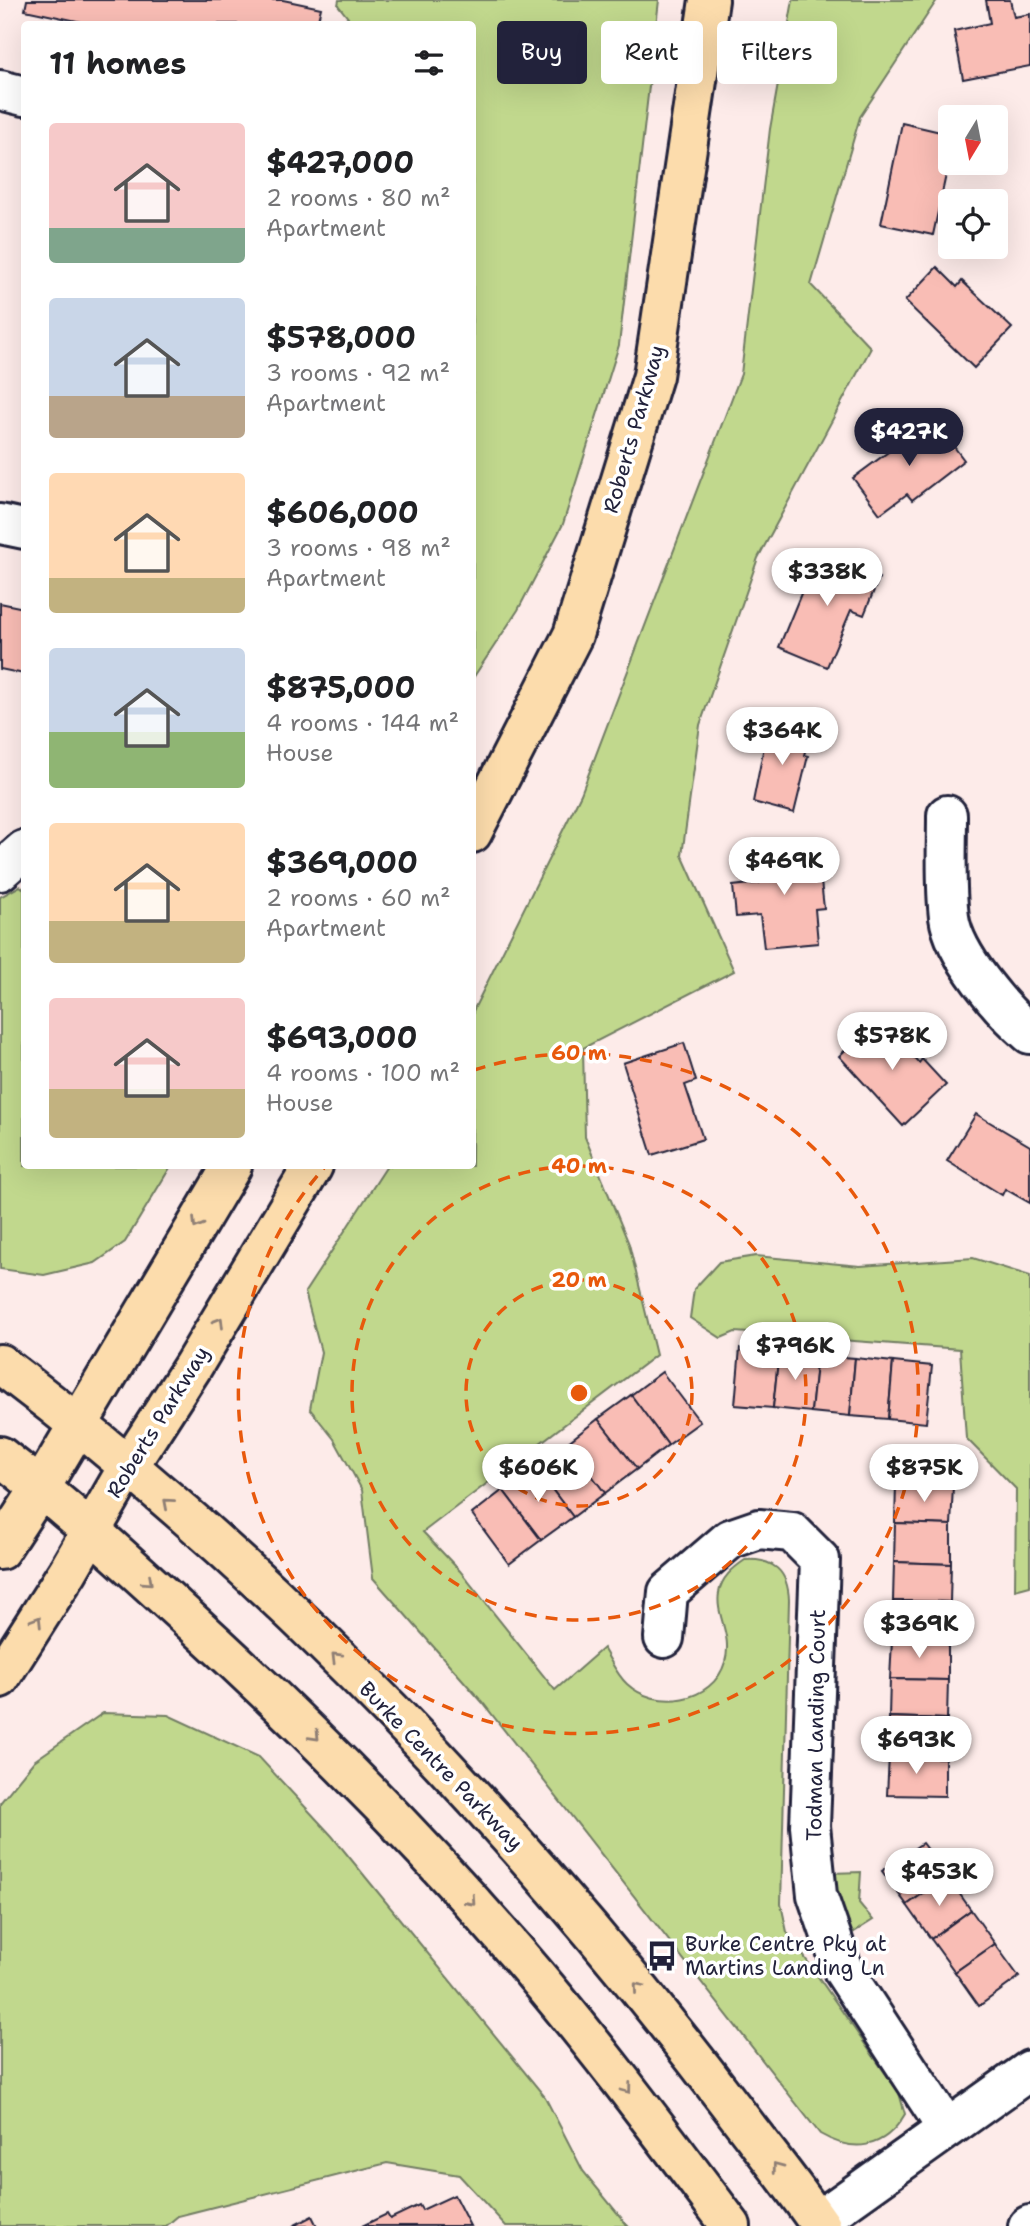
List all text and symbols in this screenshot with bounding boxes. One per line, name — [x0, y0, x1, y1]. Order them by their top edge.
chip: Buy — [497, 21, 587, 84]
chip: Rent — [601, 21, 703, 84]
chip: Filters — [717, 21, 837, 84]
text: 11 homes — [49, 43, 186, 84]
icon: filters — [410, 44, 448, 82]
north arrow — [938, 105, 1008, 175]
map controls — [938, 105, 1008, 259]
text: $427,000 — [266, 142, 414, 183]
icon: home — [105, 151, 189, 235]
text: 2 rooms · 80 m² — [266, 183, 451, 213]
button: locate — [938, 189, 1008, 259]
text: Apartment — [266, 213, 386, 243]
text: $578,000 — [266, 317, 416, 358]
icon: home — [105, 326, 189, 410]
street label: Roberts Parkway — [597, 342, 671, 516]
text: 3 rooms · 92 m² — [266, 358, 450, 388]
text: Apartment — [266, 388, 386, 418]
pin: $427K — [860, 408, 958, 468]
text: $427K — [870, 416, 948, 446]
text: $606,000 — [266, 492, 419, 533]
icon: home — [105, 501, 189, 585]
text: 3 rooms · 98 m² — [266, 533, 451, 563]
pin: $338K — [778, 548, 876, 608]
text: $338K — [788, 556, 866, 586]
text: Apartment — [266, 563, 386, 593]
text: $875,000 — [266, 667, 415, 708]
icon: home — [105, 676, 189, 760]
text: 4 rooms · 144 m² — [266, 708, 459, 738]
pin: $364K — [733, 708, 831, 767]
text: $364K — [742, 715, 822, 745]
text: House — [266, 738, 334, 768]
pin: $469K — [735, 838, 833, 897]
text: $369,000 — [266, 842, 418, 883]
text: $469K — [745, 845, 823, 875]
icon: home — [105, 851, 189, 935]
text: 2 rooms · 60 m² — [266, 883, 451, 913]
text: Apartment — [266, 913, 386, 943]
pin: $578K — [843, 1012, 941, 1072]
text: $693,000 — [266, 1017, 417, 1058]
text: $578K — [853, 1020, 931, 1050]
icon: home — [105, 1026, 189, 1110]
text: 60 m — [551, 1039, 607, 1067]
text: 4 rooms · 100 m² — [266, 1058, 460, 1088]
text: House — [266, 1088, 334, 1118]
text: 40 m — [551, 1152, 607, 1180]
one-way arrow — [192, 1216, 205, 1229]
text: 20 m — [551, 1266, 607, 1294]
one-way arrow — [211, 1316, 224, 1329]
pin: $796K — [746, 1322, 844, 1382]
text: $796K — [755, 1330, 835, 1360]
street label: Roberts Parkway — [100, 1341, 216, 1503]
centre of rings — [567, 1381, 591, 1405]
pin: $606K — [489, 1444, 587, 1504]
pin: $875K — [875, 1444, 973, 1504]
text: $606K — [498, 1452, 578, 1482]
text: $875K — [885, 1452, 963, 1482]
one-way arrow — [164, 1498, 177, 1511]
one-way arrow — [140, 1573, 153, 1585]
pin: $369K — [870, 1600, 968, 1660]
text: $369K — [880, 1608, 958, 1638]
street label: Todman Landing Court — [800, 1609, 832, 1841]
one-way arrow — [29, 1615, 42, 1628]
one-way arrow — [331, 1652, 344, 1665]
street label: Burke Centre Parkway — [353, 1675, 529, 1857]
pin: $693K — [867, 1716, 965, 1776]
text: $693K — [877, 1724, 955, 1754]
one-way arrow — [306, 1727, 319, 1740]
pin: $453K — [890, 1848, 988, 1908]
text: $453K — [901, 1856, 977, 1886]
one-way arrow — [463, 1893, 475, 1906]
place label: Burke Centre Pky at Martins Landing Ln — [685, 1930, 887, 1982]
bus stop icon: Burke Centre Pky at Martins Landing Ln — [645, 1939, 679, 1973]
one-way arrow — [634, 1982, 646, 1995]
one-way arrow — [619, 2081, 632, 2094]
one-way arrow — [773, 2162, 785, 2175]

